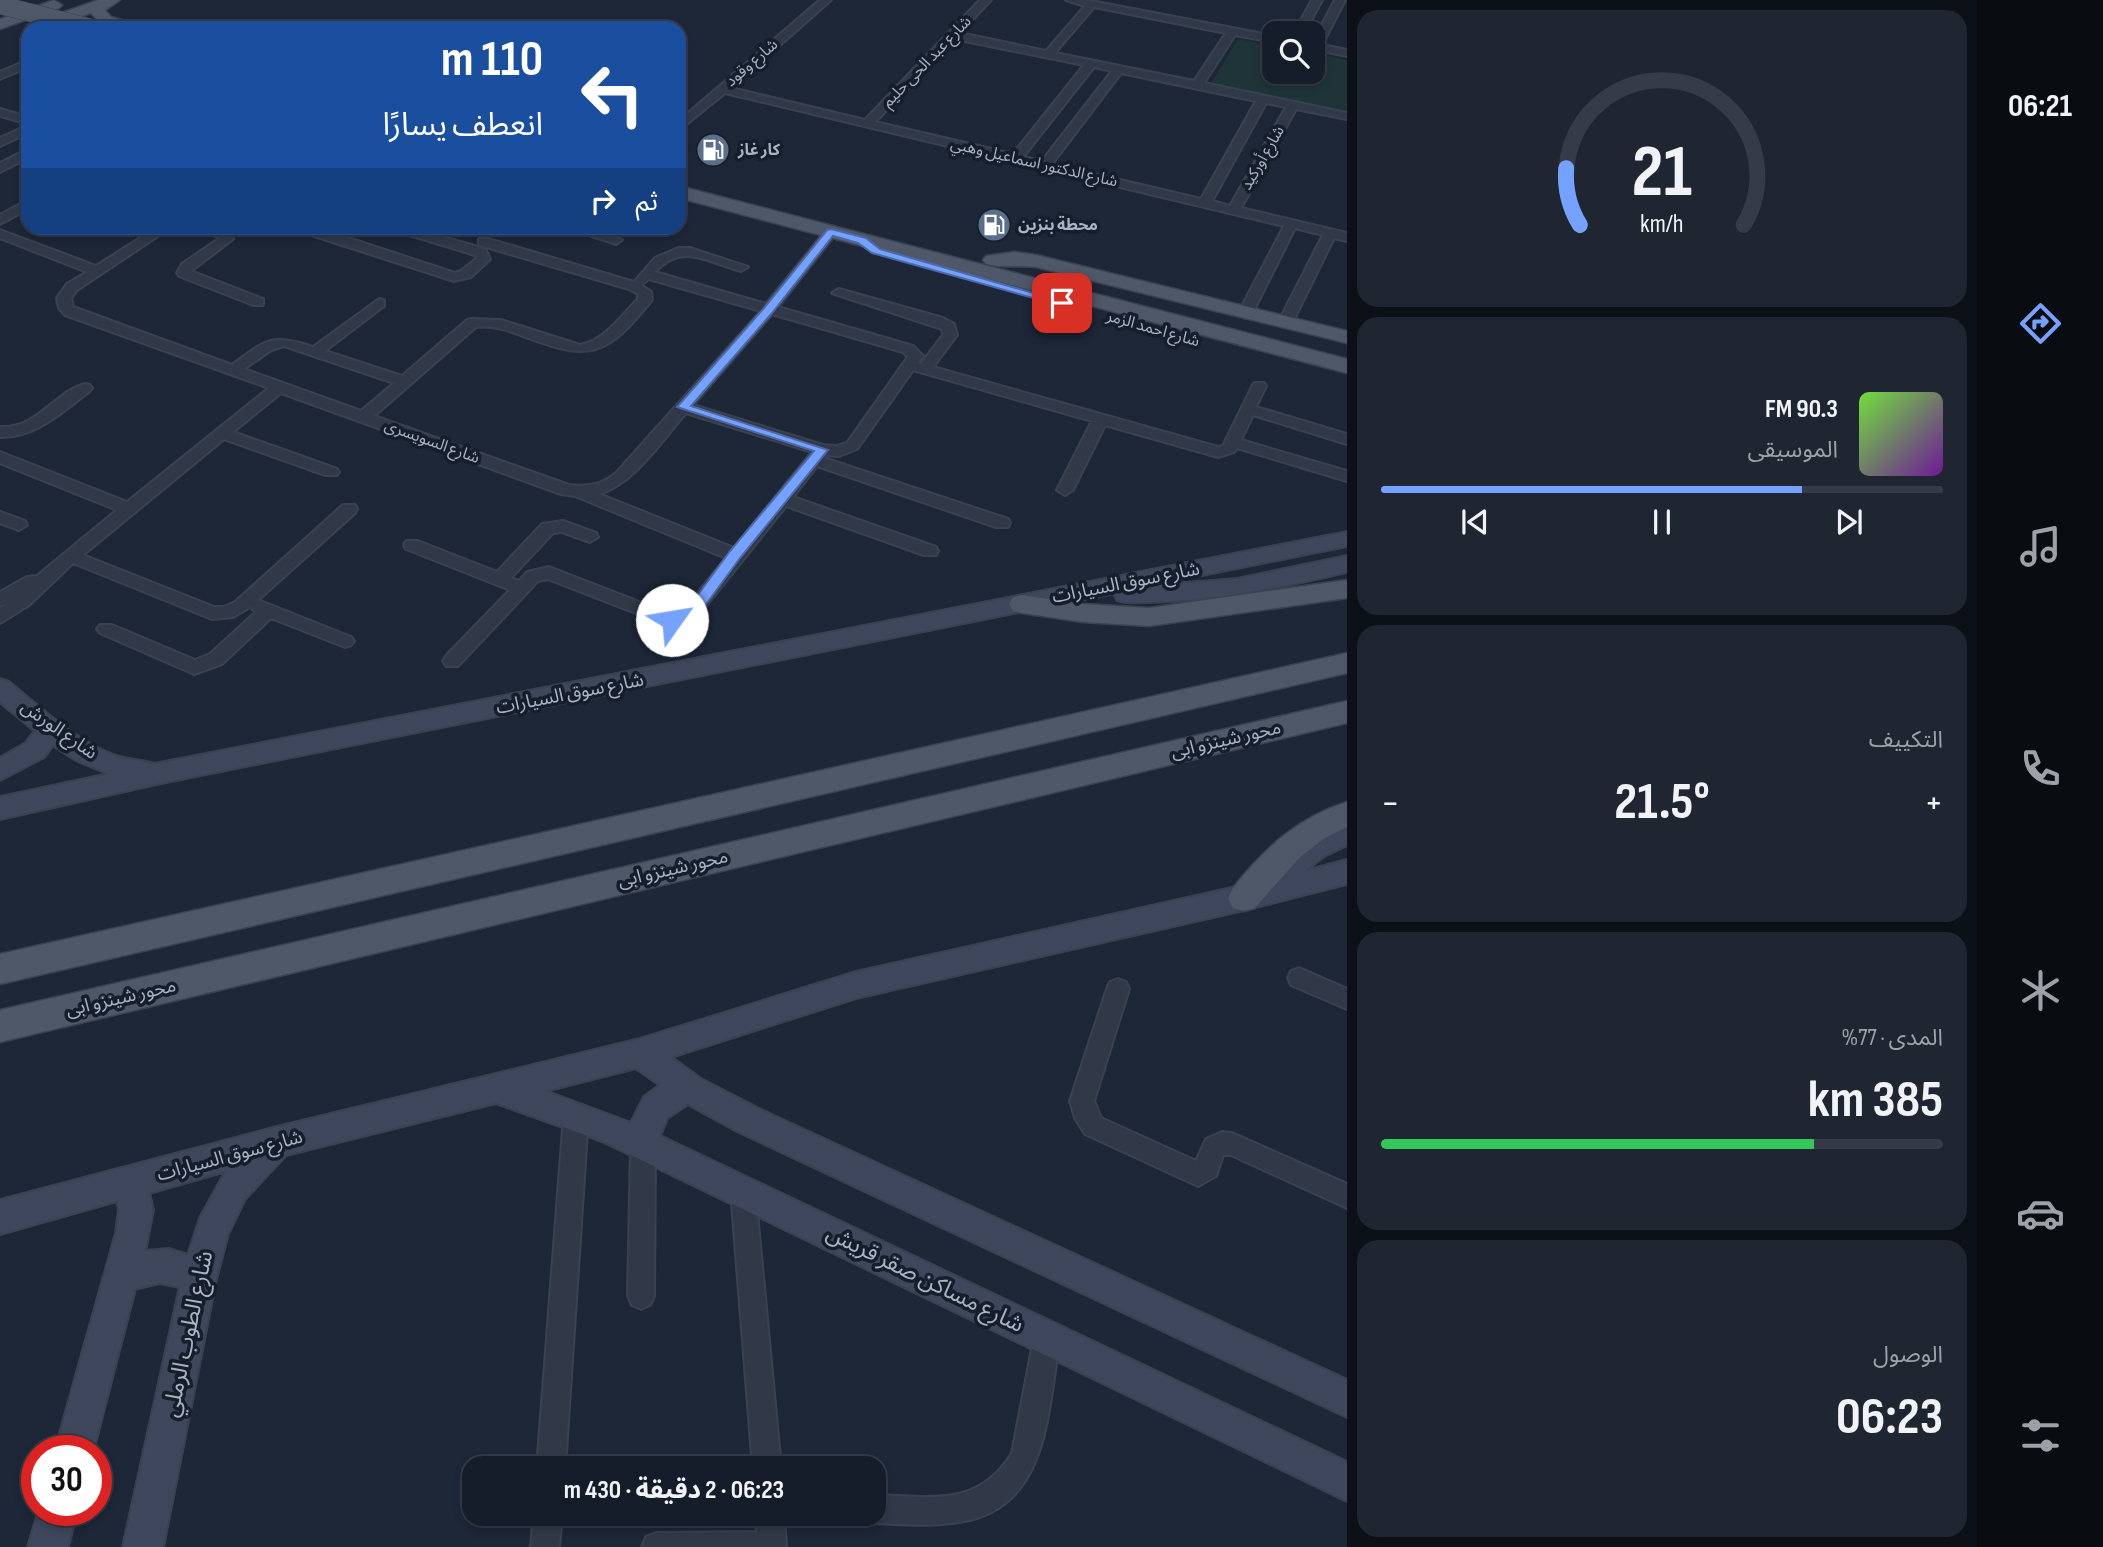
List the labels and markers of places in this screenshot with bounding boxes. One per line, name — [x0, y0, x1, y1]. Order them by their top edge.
fuel station icon: كار غاز — [694, 131, 732, 169]
place label: كار غاز — [737, 141, 781, 160]
fuel station icon: محطة بنزين — [975, 206, 1013, 244]
place label: محطة بنزين — [1018, 215, 1098, 235]
pin — [1032, 273, 1092, 333]

